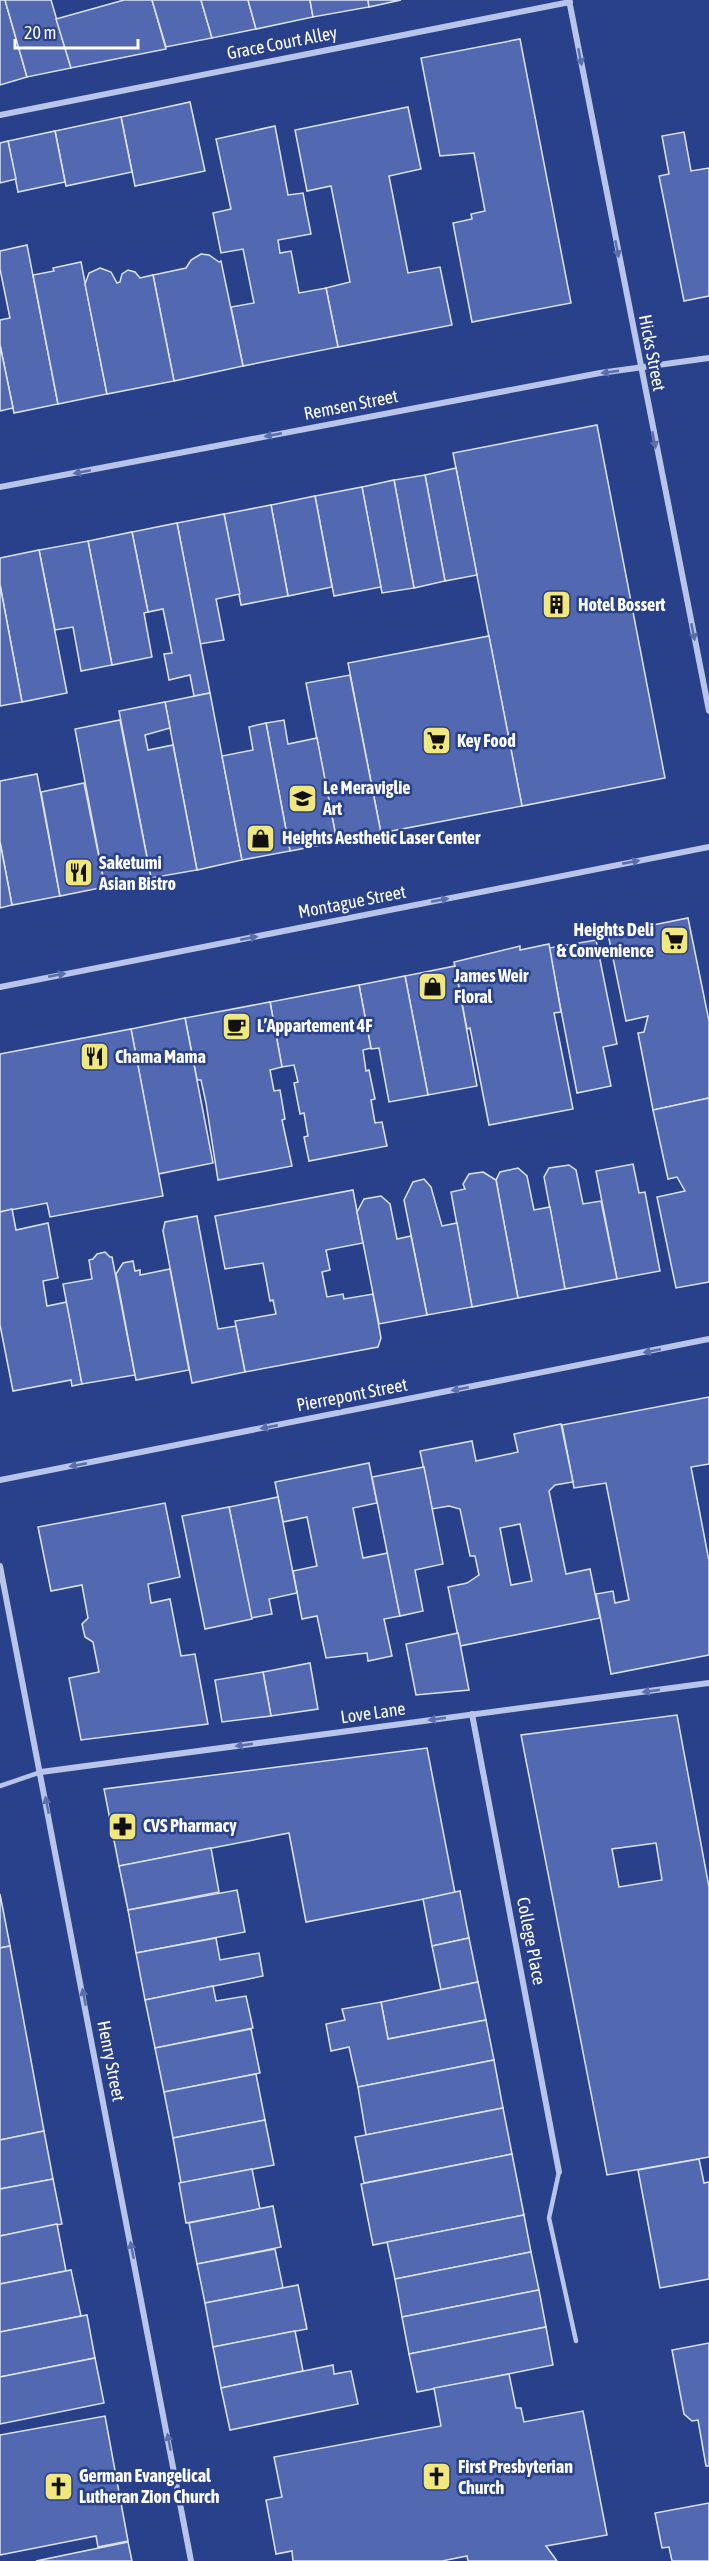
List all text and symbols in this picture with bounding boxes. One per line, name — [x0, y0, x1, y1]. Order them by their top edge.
scale bar — [15, 12, 138, 50]
text: 20 m — [24, 22, 56, 43]
street label: Grace Court Alley — [225, 22, 339, 63]
one-way arrow — [576, 48, 585, 67]
one-way arrow — [613, 240, 622, 259]
street label: Hicks Street — [635, 313, 670, 393]
one-way arrow — [600, 367, 619, 376]
street label: Remsen Street — [302, 385, 400, 424]
one-way arrow — [264, 431, 283, 440]
one-way arrow — [650, 431, 659, 450]
one-way arrow — [72, 468, 91, 477]
building icon: Hotel Bossert — [541, 589, 573, 621]
place label: Hotel Bossert — [578, 594, 666, 615]
one-way arrow — [689, 622, 698, 641]
supermarket icon: Key Food — [420, 725, 452, 757]
place label: Key Food — [457, 730, 516, 751]
place label: Le Meraviglie Art — [322, 777, 411, 819]
school or university icon: Le Meraviglie Art — [286, 782, 318, 814]
shop icon: Heights Aesthetic Laser Center — [245, 822, 277, 854]
place label: Heights Aesthetic Laser Center — [282, 827, 481, 848]
place label: Saketumi Asian Bistro — [98, 852, 176, 894]
restaurant icon: Saketumi Asian Bistro — [62, 857, 94, 889]
one-way arrow — [622, 857, 641, 866]
street label: Montague Street — [296, 881, 408, 922]
one-way arrow — [431, 895, 450, 904]
place label: Heights Deli & Convenience — [557, 919, 654, 961]
supermarket icon: Heights Deli & Convenience — [659, 924, 691, 956]
one-way arrow — [239, 933, 258, 942]
place label: James Weir Floral — [453, 965, 529, 1007]
one-way arrow — [48, 970, 67, 979]
shop icon: James Weir Floral — [417, 970, 449, 1002]
cafe icon: L’Appartement 4F — [220, 1010, 252, 1042]
place label: L’Appartement 4F — [257, 1015, 373, 1036]
restaurant icon: Chama Mama — [78, 1041, 110, 1073]
place label: Chama Mama — [115, 1046, 206, 1067]
one-way arrow — [642, 1347, 661, 1356]
street label: Pierrepont Street — [295, 1373, 409, 1416]
one-way arrow — [451, 1385, 470, 1394]
one-way arrow — [259, 1423, 278, 1432]
one-way arrow — [68, 1461, 87, 1470]
one-way arrow — [641, 1686, 660, 1695]
street label: Love Lane — [339, 1698, 407, 1727]
one-way arrow — [427, 1715, 446, 1724]
one-way arrow — [234, 1740, 253, 1750]
one-way arrow — [42, 1796, 51, 1815]
pharmacy icon: CVS Pharmacy — [106, 1810, 138, 1842]
place label: CVS Pharmacy — [143, 1815, 237, 1836]
street label: College Place — [513, 1895, 550, 1987]
one-way arrow — [79, 1987, 88, 2006]
street label: Henry Street — [93, 2019, 130, 2103]
one-way arrow — [127, 2240, 136, 2259]
one-way arrow — [164, 2432, 173, 2451]
place label: First Presbyterian Church — [458, 2456, 573, 2498]
church icon: First Presbyterian Church — [421, 2461, 453, 2493]
place label: German Evangelical Lutheran Zion Church — [79, 2465, 220, 2507]
church icon: German Evangelical Lutheran Zion Church — [42, 2470, 74, 2502]

